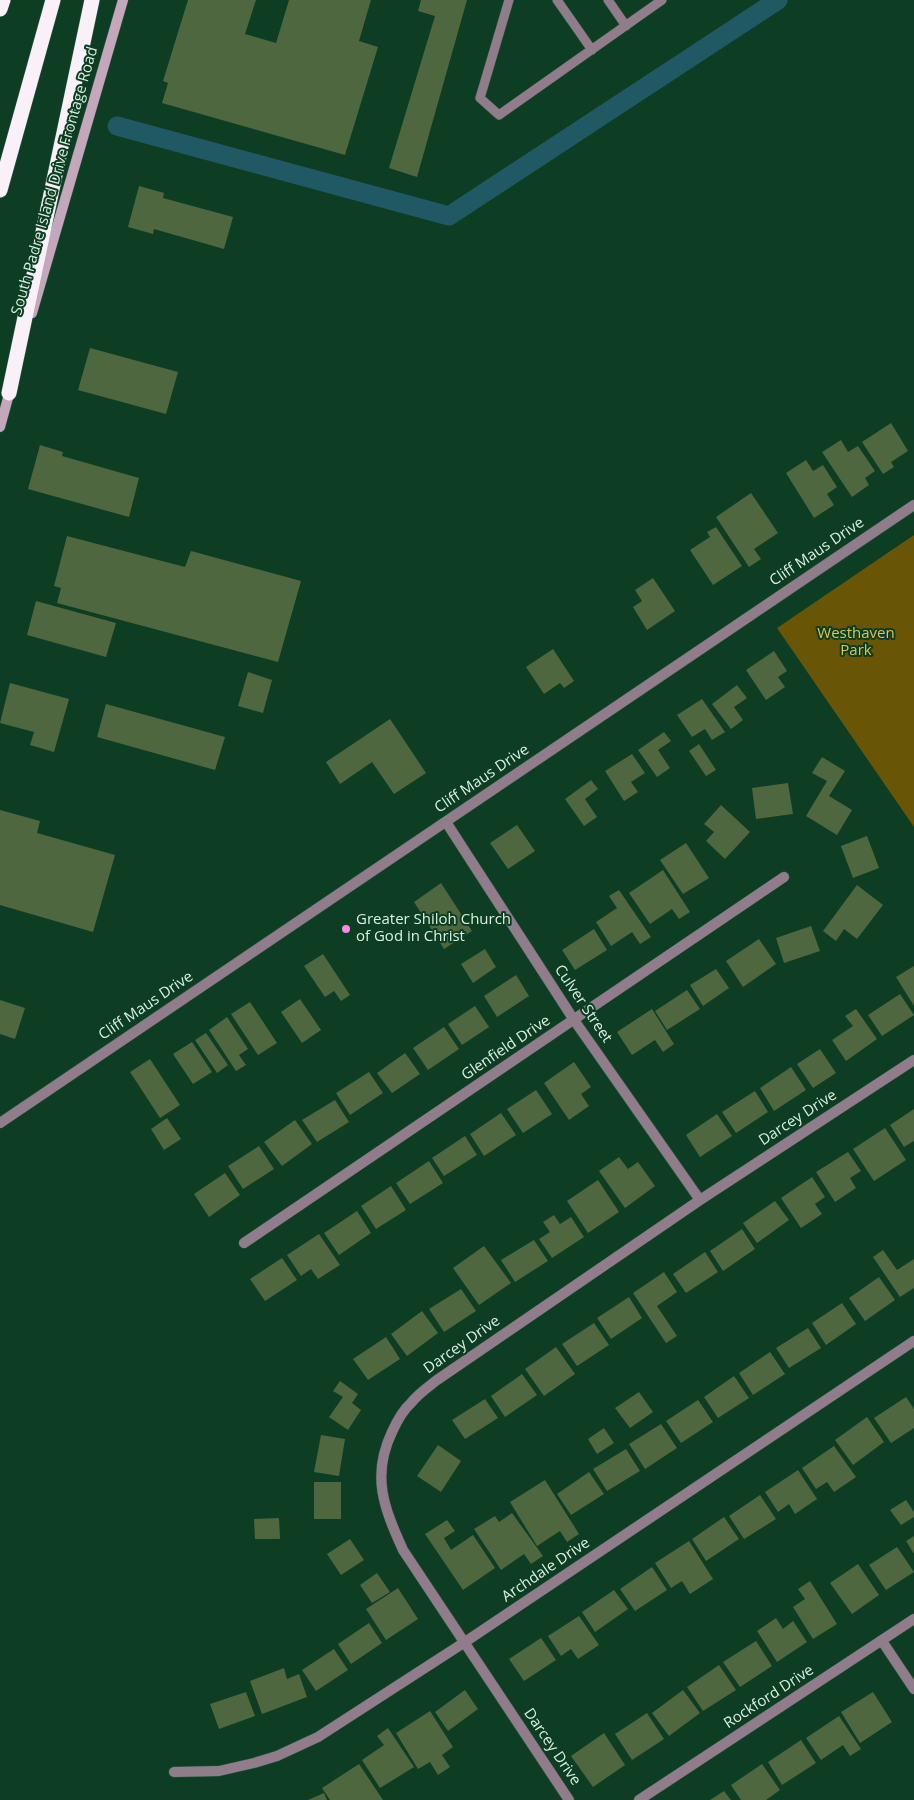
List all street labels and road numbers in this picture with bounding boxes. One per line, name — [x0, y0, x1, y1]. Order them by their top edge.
street label: South Padre Island Drive Frontage Road — [8, 45, 102, 317]
street label: Cliff Maus Drive — [766, 514, 868, 590]
street label: Cliff Maus Drive — [431, 741, 533, 817]
street label: Culver Street — [550, 962, 616, 1046]
street label: Cliff Maus Drive — [95, 968, 197, 1044]
street label: Glenfield Drive — [458, 1012, 554, 1084]
street label: Darcey Drive — [756, 1086, 840, 1150]
street label: Darcey Drive — [420, 1312, 504, 1378]
street label: Archdale Drive — [499, 1534, 593, 1606]
street label: Rockford Drive — [721, 1661, 817, 1733]
street label: Darcey Drive — [520, 1705, 584, 1789]

